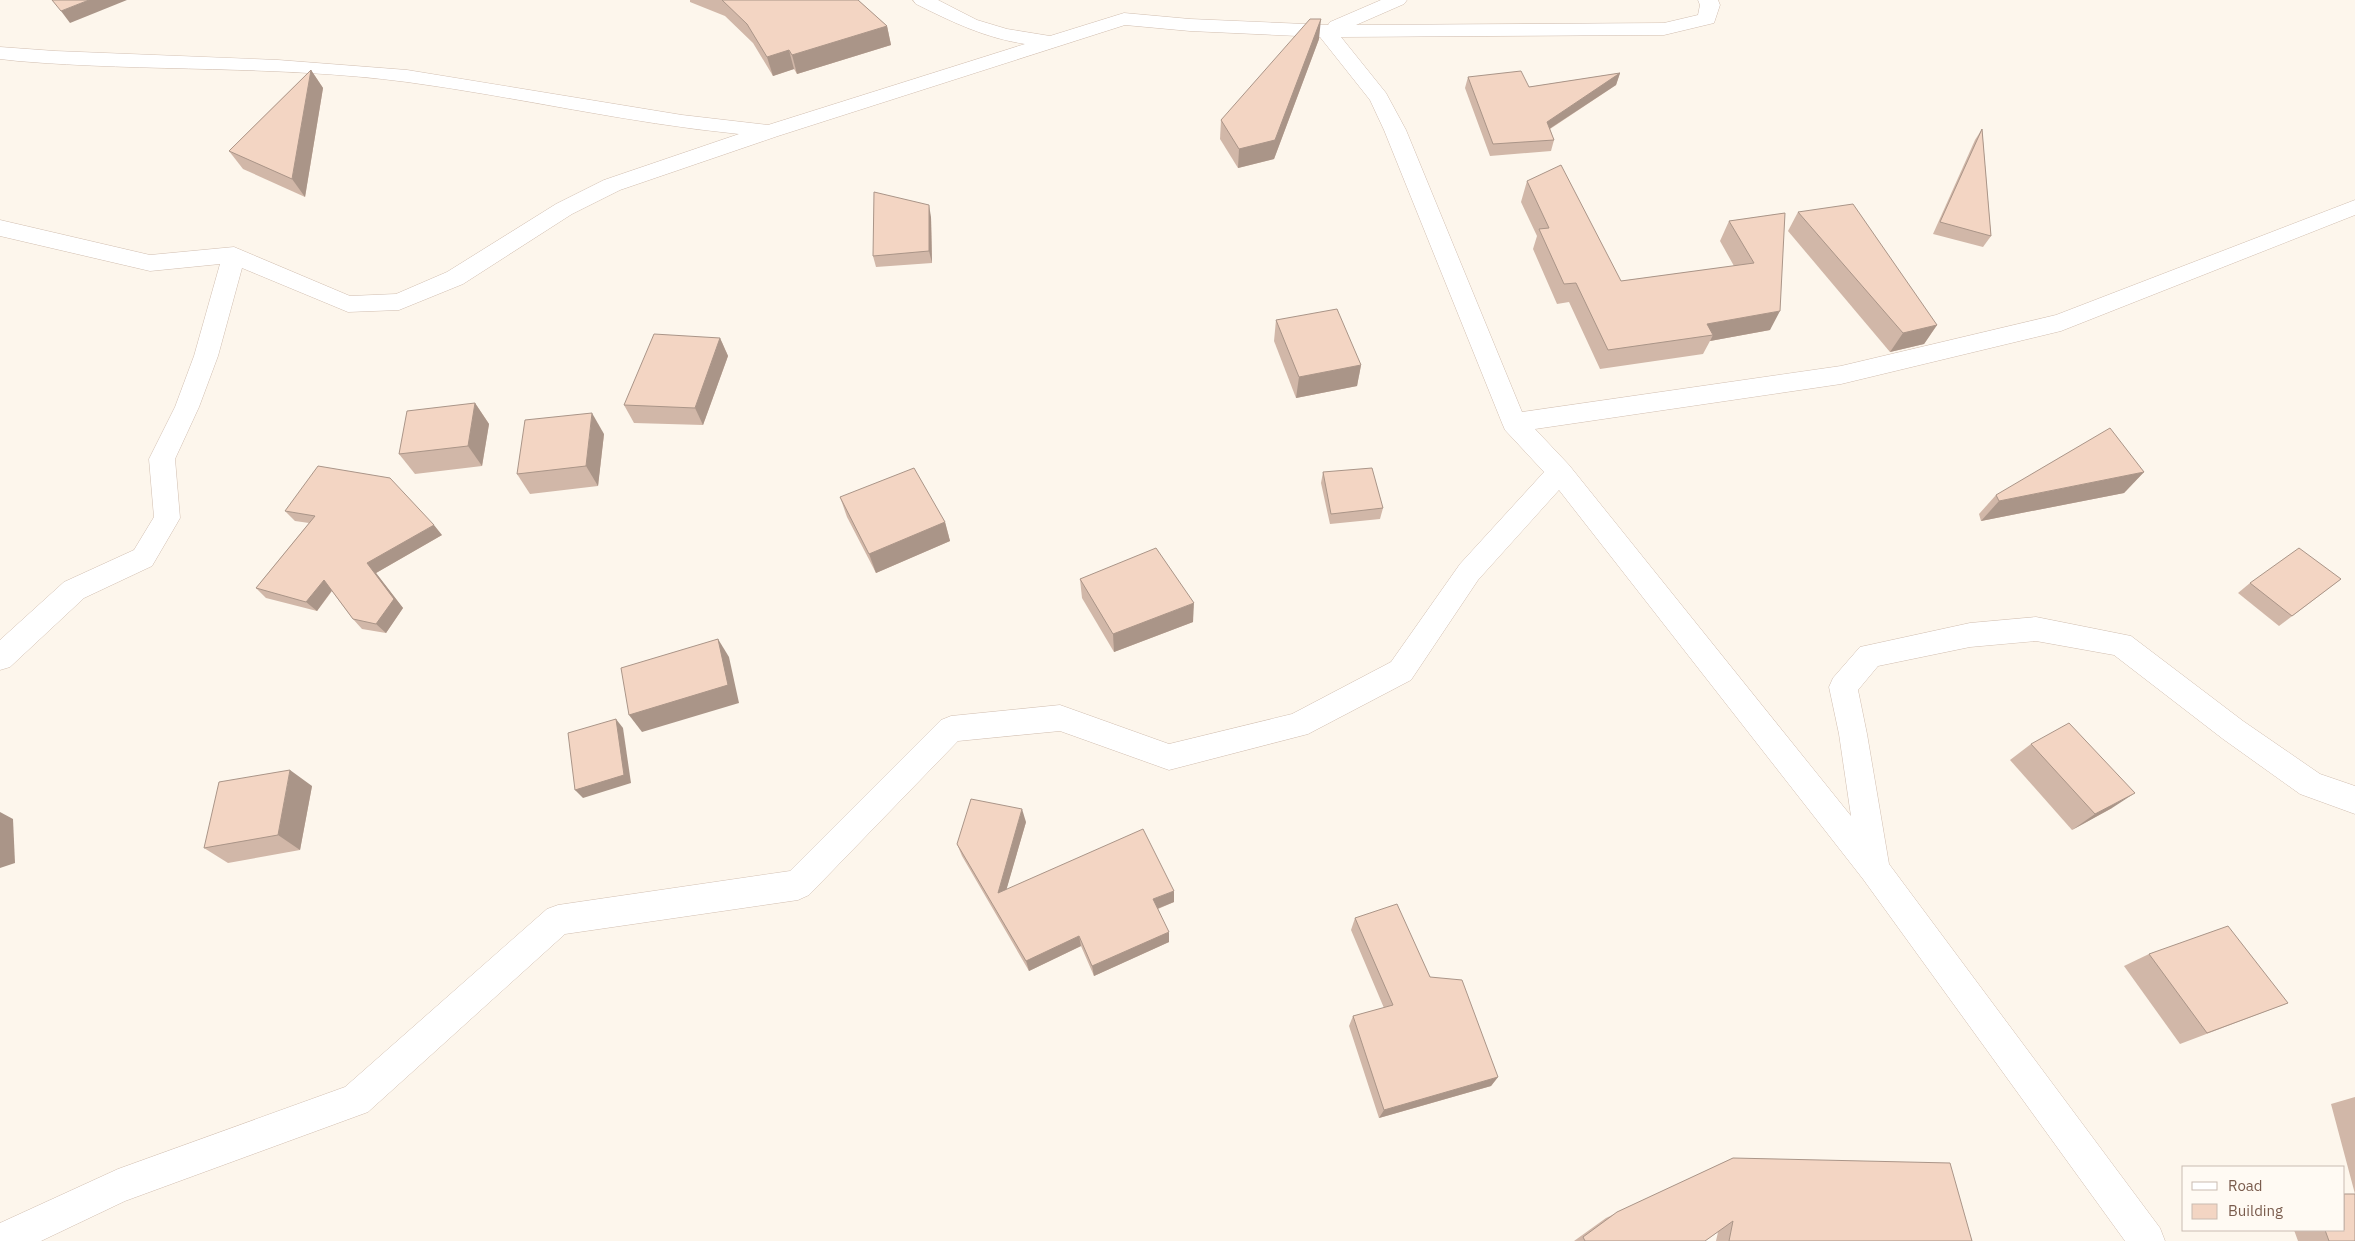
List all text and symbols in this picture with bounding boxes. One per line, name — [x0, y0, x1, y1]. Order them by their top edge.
legend — [2182, 1166, 2345, 1231]
text: Road — [2228, 1176, 2263, 1195]
text: Building — [2228, 1201, 2283, 1220]

